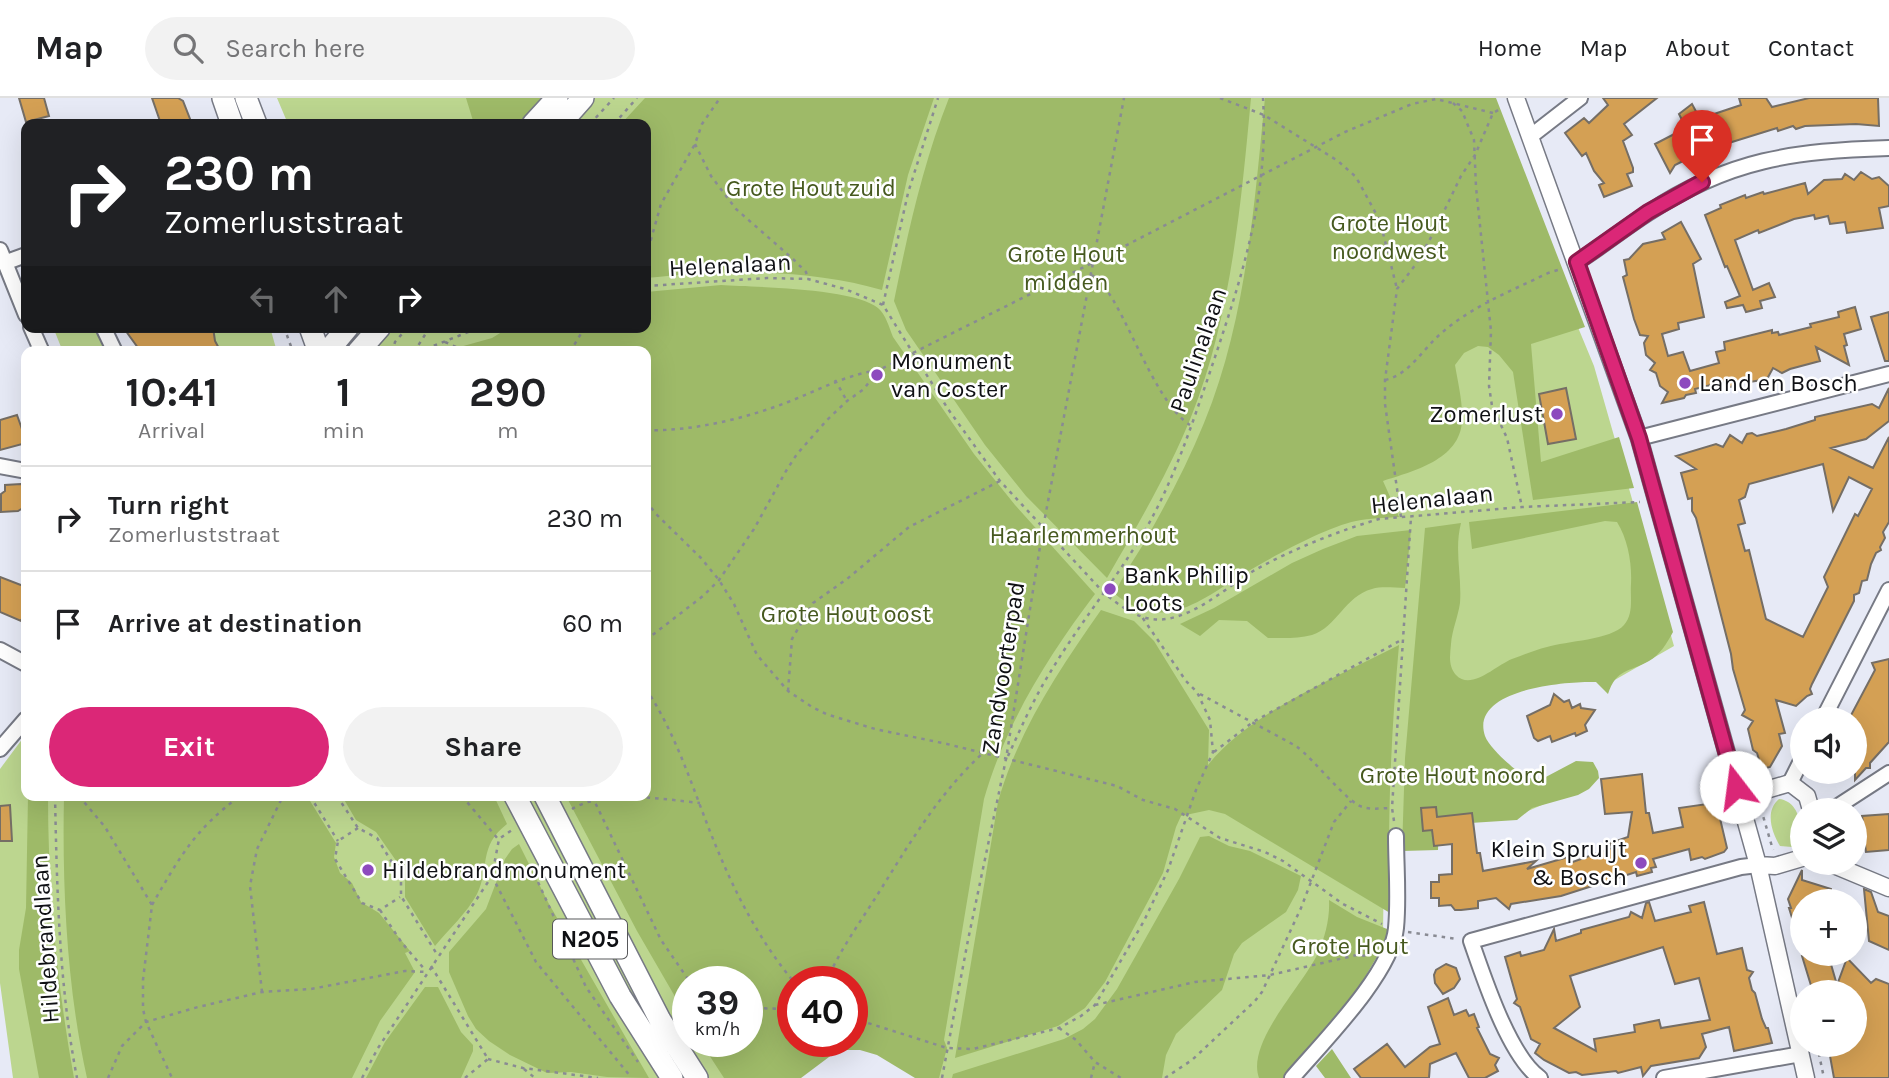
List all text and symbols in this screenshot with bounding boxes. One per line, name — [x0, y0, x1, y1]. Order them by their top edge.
search box — [145, 17, 635, 80]
text: Map — [35, 29, 103, 67]
icon: search — [169, 29, 207, 67]
text: Search here — [225, 33, 365, 64]
text: Home — [1478, 34, 1542, 62]
text: Map — [1580, 34, 1627, 62]
text: About — [1665, 34, 1730, 62]
text: Contact — [1768, 34, 1854, 62]
pin — [1672, 110, 1732, 182]
icon: arrive — [1683, 121, 1721, 159]
text: 230 m — [164, 145, 314, 202]
icon: right — [49, 147, 140, 238]
park label: Grote Hout zuid — [726, 174, 896, 202]
text: Zomerluststraat — [164, 204, 403, 241]
park label: Grote Hout noordwest — [1330, 209, 1448, 265]
park label: Grote Hout midden — [1007, 240, 1125, 296]
street label: Helenalaan — [668, 248, 792, 282]
icon: left — [244, 280, 282, 318]
icon: ahead — [317, 280, 355, 318]
icon: right — [390, 280, 428, 318]
street label: Paulinalaan — [1164, 284, 1232, 416]
place label: Monument van Coster — [891, 347, 1012, 403]
text: 10:41 — [125, 367, 218, 417]
text: 1 — [336, 367, 351, 417]
text: 290 — [469, 367, 547, 417]
marker: Monument van Coster — [869, 367, 885, 383]
place label: Land en Bosch — [1699, 369, 1858, 397]
marker: Land en Bosch — [1677, 375, 1693, 391]
place label: Zomerlust — [1429, 400, 1543, 428]
marker: Zomerlust — [1549, 406, 1565, 422]
text: Arrival — [138, 417, 205, 444]
text: min — [322, 417, 365, 444]
text: m — [497, 417, 519, 444]
street label: Helenalaan — [1369, 479, 1495, 519]
text: Turn right — [108, 490, 229, 521]
icon: right — [49, 500, 87, 538]
text: 230 m — [547, 503, 623, 534]
text: Zomerluststraat — [108, 521, 280, 548]
park label: Haarlemmerhout — [989, 521, 1177, 549]
place label: Bank Philip Loots — [1124, 561, 1249, 617]
street label: Zandvoorterpad — [976, 580, 1030, 756]
marker: Bank Philip Loots — [1102, 581, 1118, 597]
park label: Grote Hout oost — [761, 600, 931, 628]
icon: arrive — [49, 605, 87, 643]
text: Arrive at destination — [108, 608, 362, 639]
text: 60 m — [562, 608, 623, 639]
button: Exit — [49, 707, 329, 787]
button: Share — [343, 707, 623, 787]
map controls — [1790, 707, 1867, 1057]
button: sound — [1790, 707, 1867, 784]
position arrow — [1699, 750, 1773, 824]
park label: Grote Hout noord — [1360, 761, 1546, 789]
button: layers — [1790, 798, 1867, 875]
place label: Klein Spruijt & Bosch — [1491, 835, 1627, 891]
street label: Hildebrandlaan — [25, 854, 65, 1024]
marker: Klein Spruijt & Bosch — [1633, 855, 1649, 871]
place label: Hildebrandmonument — [382, 856, 626, 884]
marker: Hildebrandmonument — [360, 862, 376, 878]
button: + — [1790, 889, 1867, 966]
road number: N205 — [553, 919, 627, 958]
park label: Grote Hout — [1291, 932, 1409, 960]
speed limit sign: 40 — [777, 966, 868, 1057]
button: − — [1790, 980, 1867, 1057]
text: 39 — [696, 982, 739, 1023]
text: km/h — [695, 1018, 740, 1040]

